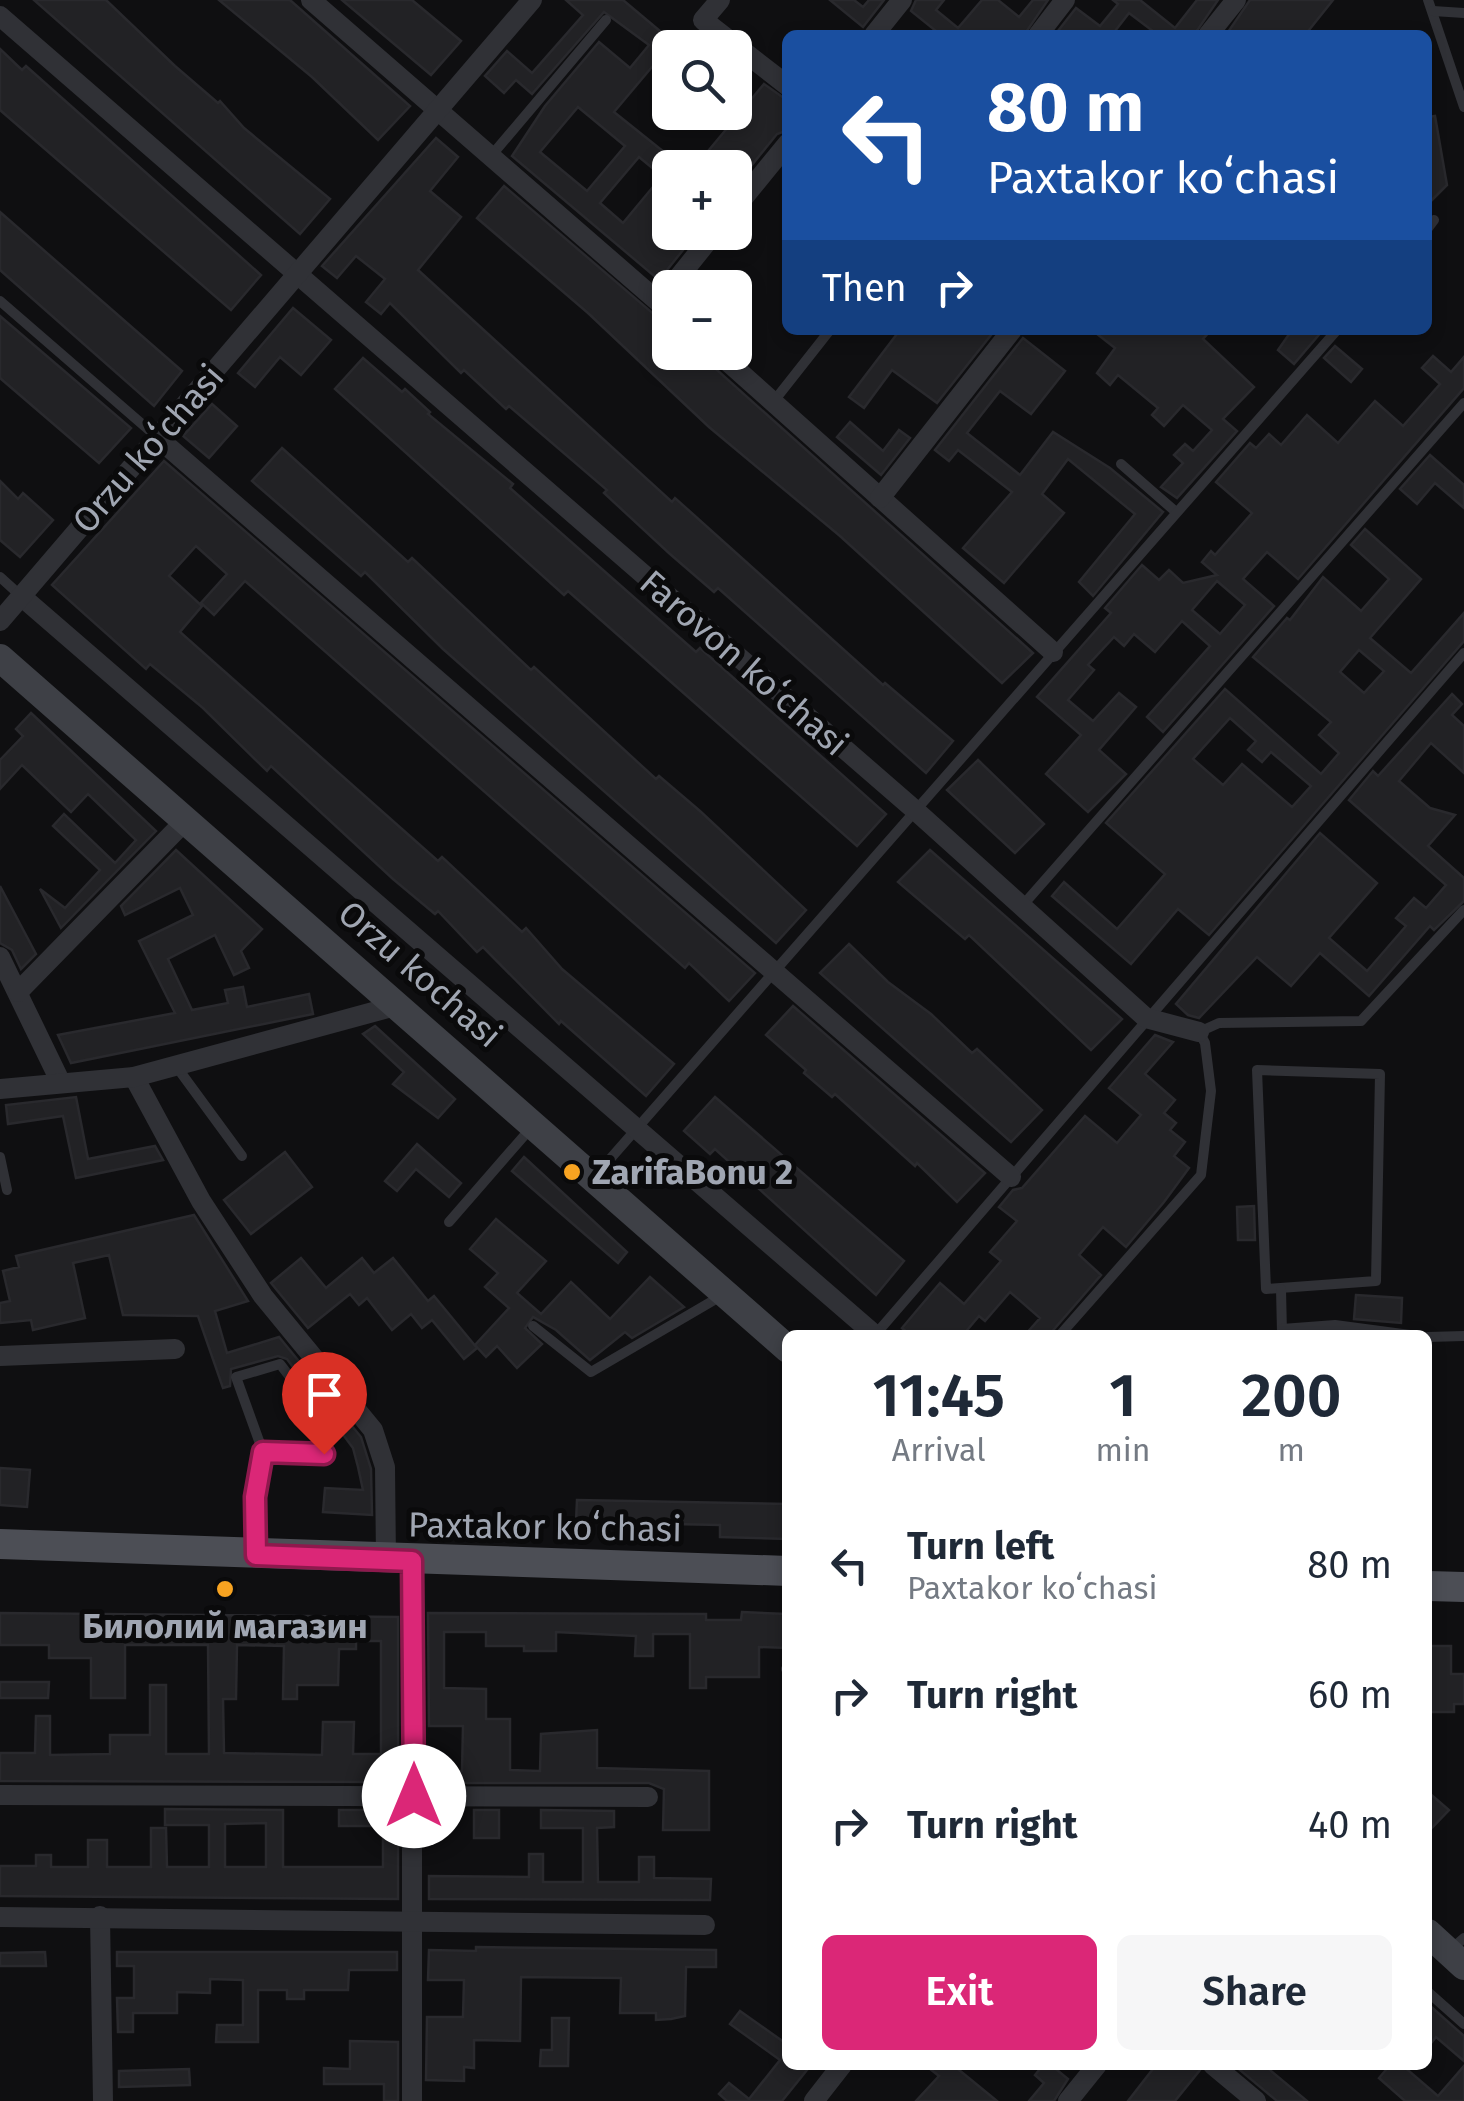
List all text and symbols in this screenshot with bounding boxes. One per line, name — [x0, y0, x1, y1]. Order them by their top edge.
map controls — [652, 30, 752, 370]
button: search — [652, 30, 752, 130]
text: 80 m — [987, 66, 1144, 150]
icon: left — [822, 70, 952, 200]
button: + — [652, 150, 752, 250]
text: Paxtakor koʻchasi — [987, 151, 1339, 205]
icon: right — [927, 260, 982, 315]
text: Then — [822, 265, 907, 311]
button: − — [652, 270, 752, 370]
street label: Orzu koʻchasi — [63, 356, 233, 542]
street label: Farovon koʻchasi — [632, 561, 856, 765]
street label: Orzu kochasi — [330, 892, 510, 1056]
place label: ZarifaBonu 2 — [592, 1151, 793, 1193]
marker: ZarifaBonu 2 — [561, 1161, 583, 1183]
pin — [282, 1352, 367, 1455]
text: 11:45 — [873, 1360, 1005, 1432]
text: 1 — [1109, 1360, 1137, 1432]
text: 200 — [1241, 1360, 1341, 1432]
icon: arrive — [297, 1367, 352, 1422]
text: Arrival — [892, 1431, 986, 1469]
text: min — [1095, 1431, 1151, 1469]
text: m — [1278, 1431, 1305, 1469]
street label: Paxtakor koʻchasi — [408, 1504, 682, 1550]
text: Turn left — [907, 1523, 1054, 1569]
icon: left — [822, 1538, 877, 1593]
text: 80 m — [1307, 1542, 1392, 1588]
text: Paxtakor koʻchasi — [907, 1569, 1158, 1607]
marker: Билолий магазин — [214, 1578, 236, 1600]
place label: Билолий магазин — [82, 1605, 368, 1647]
icon: right — [822, 1668, 877, 1723]
text: Turn right — [907, 1672, 1077, 1718]
text: 60 m — [1308, 1672, 1392, 1718]
position arrow — [362, 1744, 466, 1848]
icon: right — [822, 1798, 877, 1853]
text: Turn right — [907, 1802, 1077, 1848]
text: 40 m — [1308, 1802, 1392, 1848]
button: Exit — [822, 1935, 1097, 2050]
button: Share — [1117, 1935, 1392, 2050]

